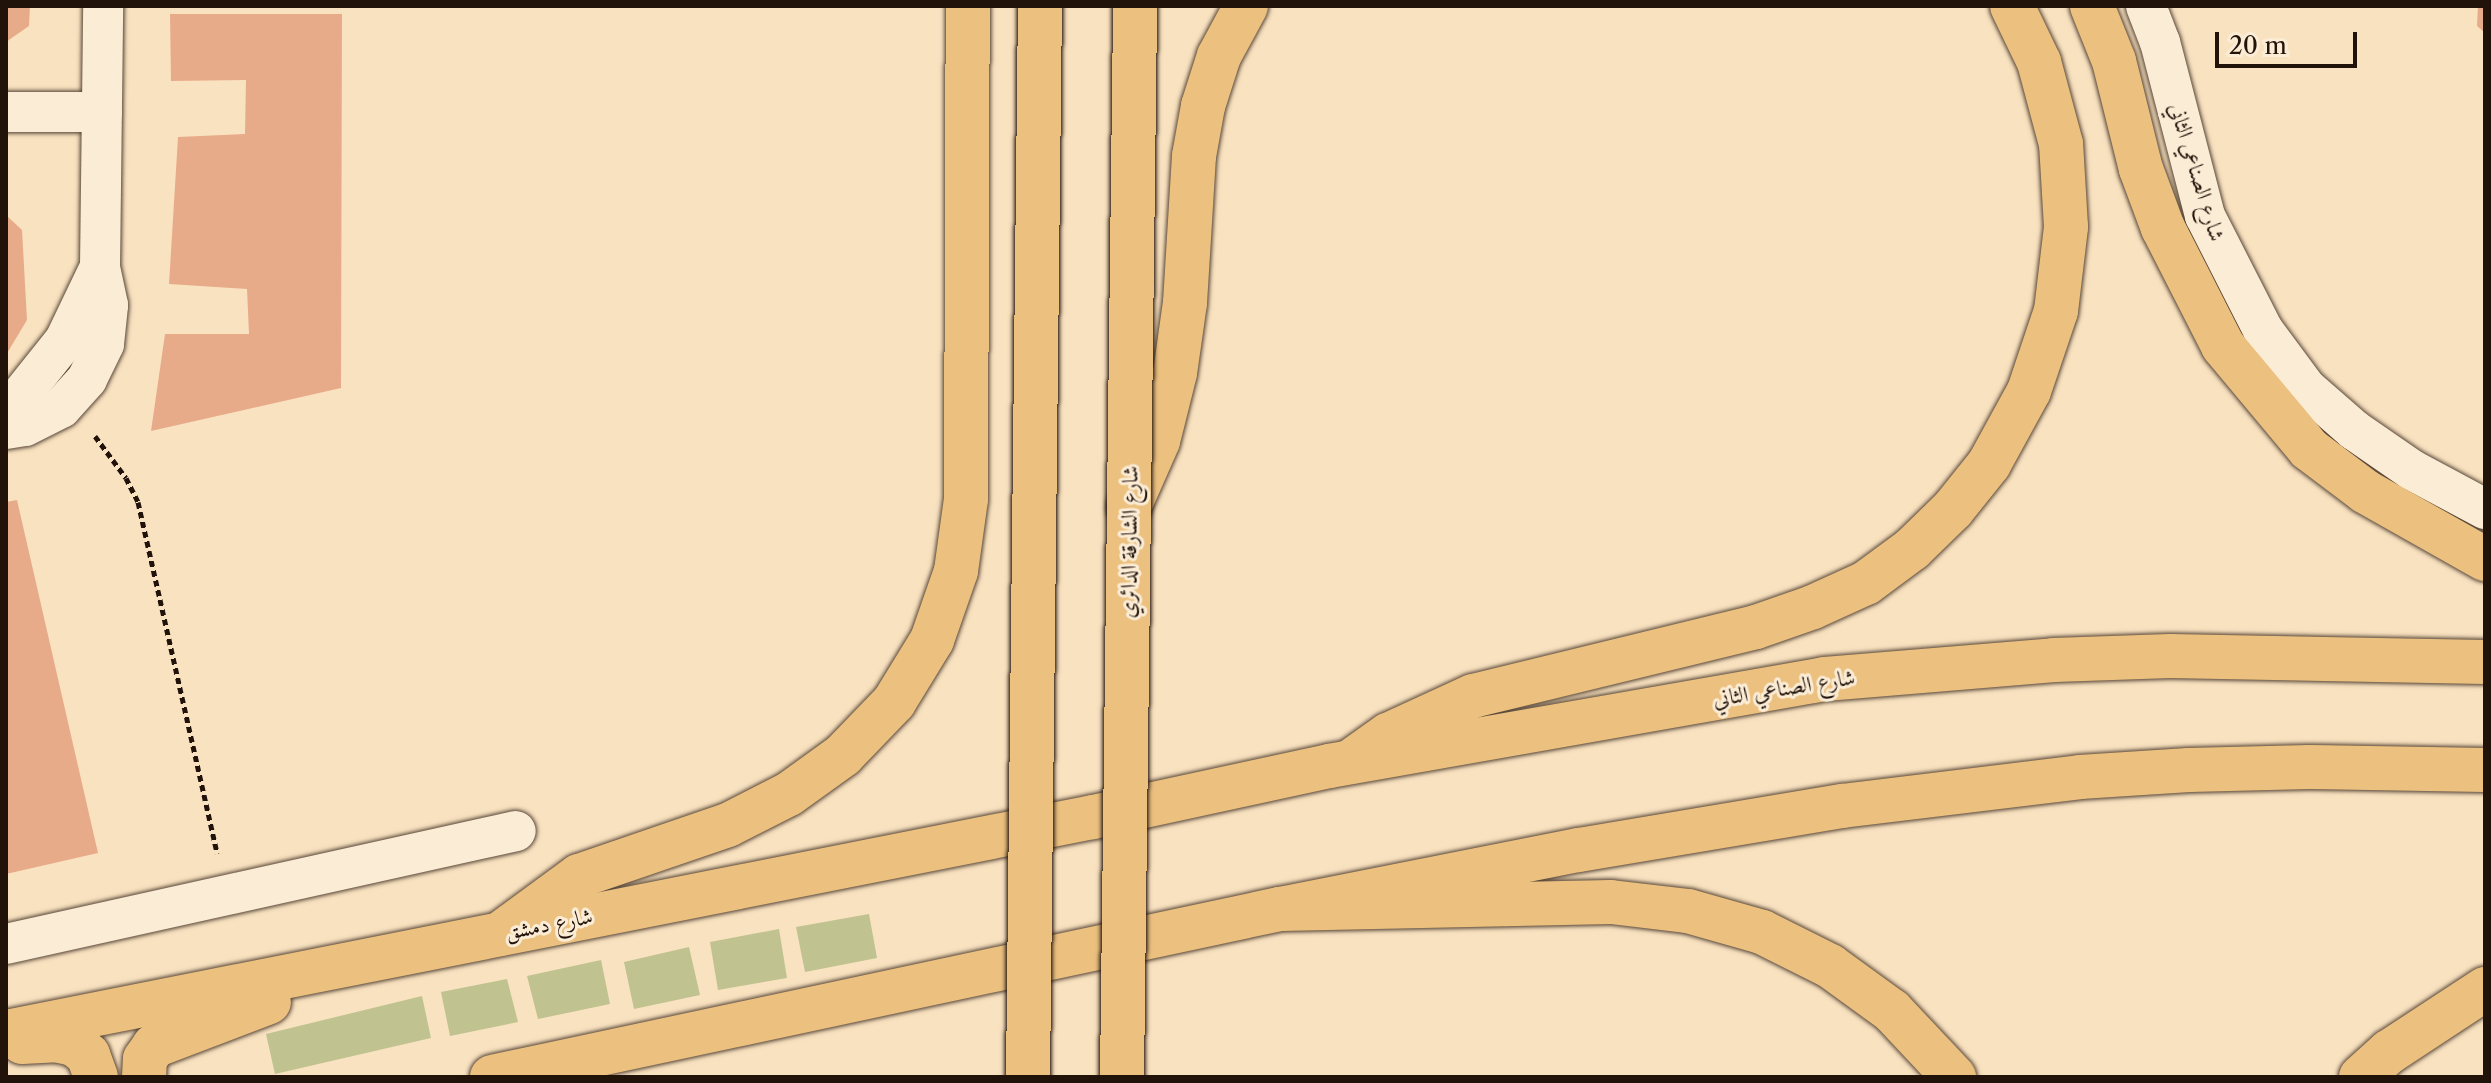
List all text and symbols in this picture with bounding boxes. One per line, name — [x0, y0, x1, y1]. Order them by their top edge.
scale bar — [2219, 16, 2361, 66]
text: 20 m — [2229, 31, 2287, 60]
street label: شارع الصناعي الثاني — [2163, 99, 2231, 245]
street label: شارع الشارقة الدائري — [1114, 465, 1144, 619]
street label: شارع الصناعي الثاني — [1711, 664, 1857, 712]
street label: شارع دمشق — [503, 903, 595, 945]

